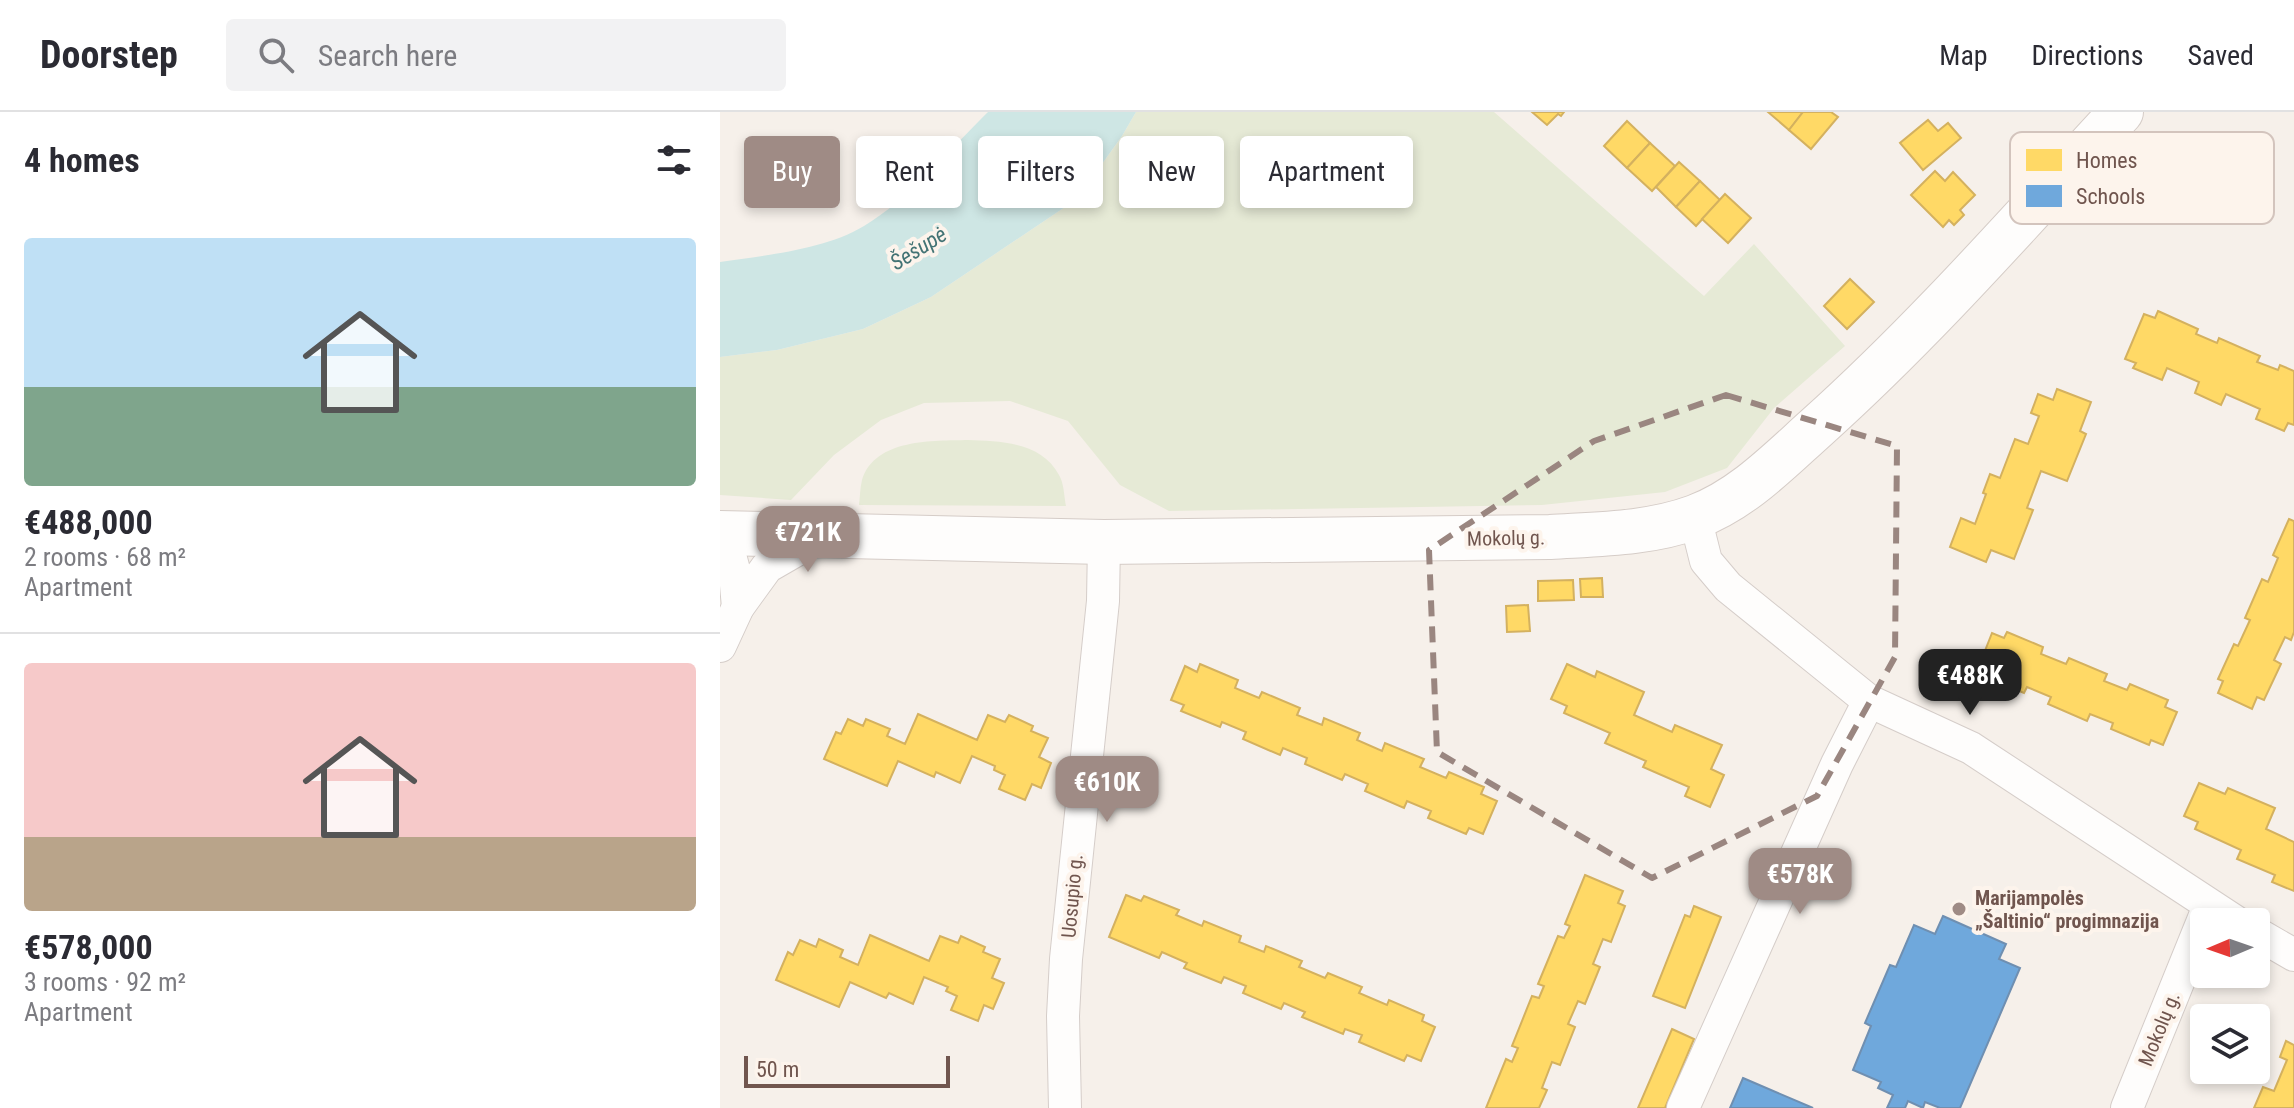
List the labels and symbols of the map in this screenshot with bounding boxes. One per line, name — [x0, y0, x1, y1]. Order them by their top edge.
legend — [2010, 132, 2274, 224]
text: Homes — [2076, 148, 2138, 173]
text: Schools — [2076, 184, 2145, 209]
water label: Šešupė — [885, 221, 951, 275]
pin: €721K — [752, 506, 864, 574]
street label: Mokolų g. — [1467, 525, 1545, 551]
pin: €488K — [1914, 649, 2026, 717]
pin: €610K — [1051, 756, 1163, 824]
pin: €578K — [1744, 848, 1856, 916]
street label: Uosupio g. — [1056, 853, 1088, 939]
place label: Marijampolės „Šaltinio“ progimnazija — [1975, 886, 2159, 933]
marker: Marijampolės „Šaltinio“ progimnazija — [1950, 900, 1968, 918]
north arrow — [2190, 908, 2270, 988]
street label: Mokolų g. — [2133, 988, 2185, 1070]
scale bar — [744, 1052, 950, 1088]

